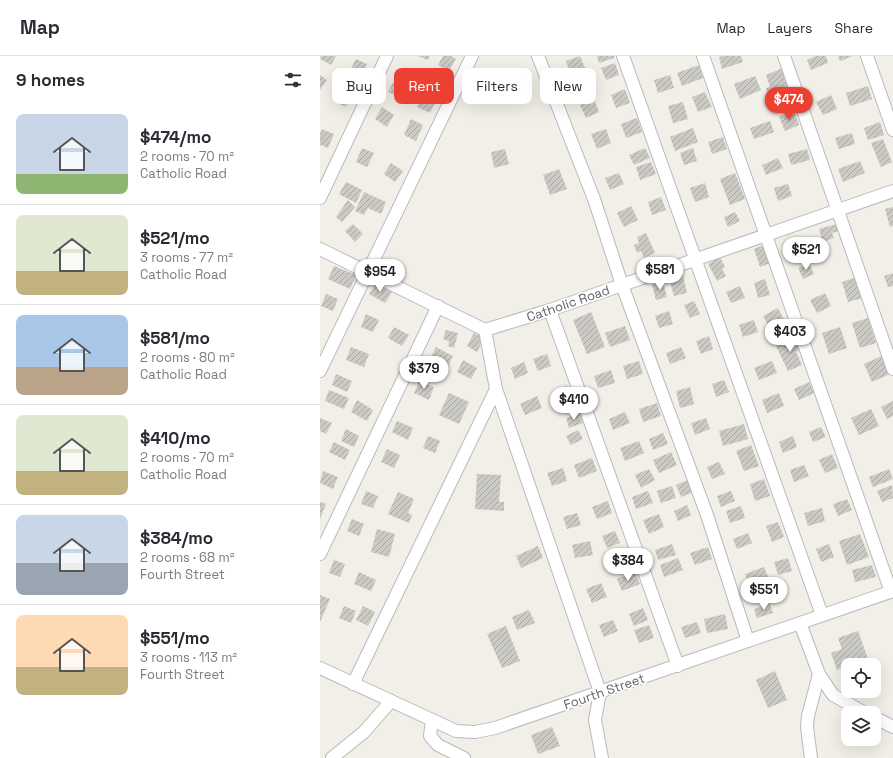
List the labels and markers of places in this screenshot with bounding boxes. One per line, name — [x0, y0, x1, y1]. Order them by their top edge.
pin: $474 — [765, 87, 813, 121]
pin: $521 — [782, 237, 830, 271]
pin: $581 — [636, 257, 684, 291]
pin: $954 — [356, 259, 404, 293]
pin: $403 — [766, 319, 814, 353]
pin: $379 — [400, 356, 448, 390]
pin: $410 — [550, 387, 598, 421]
pin: $384 — [604, 548, 652, 582]
pin: $551 — [740, 577, 788, 611]

